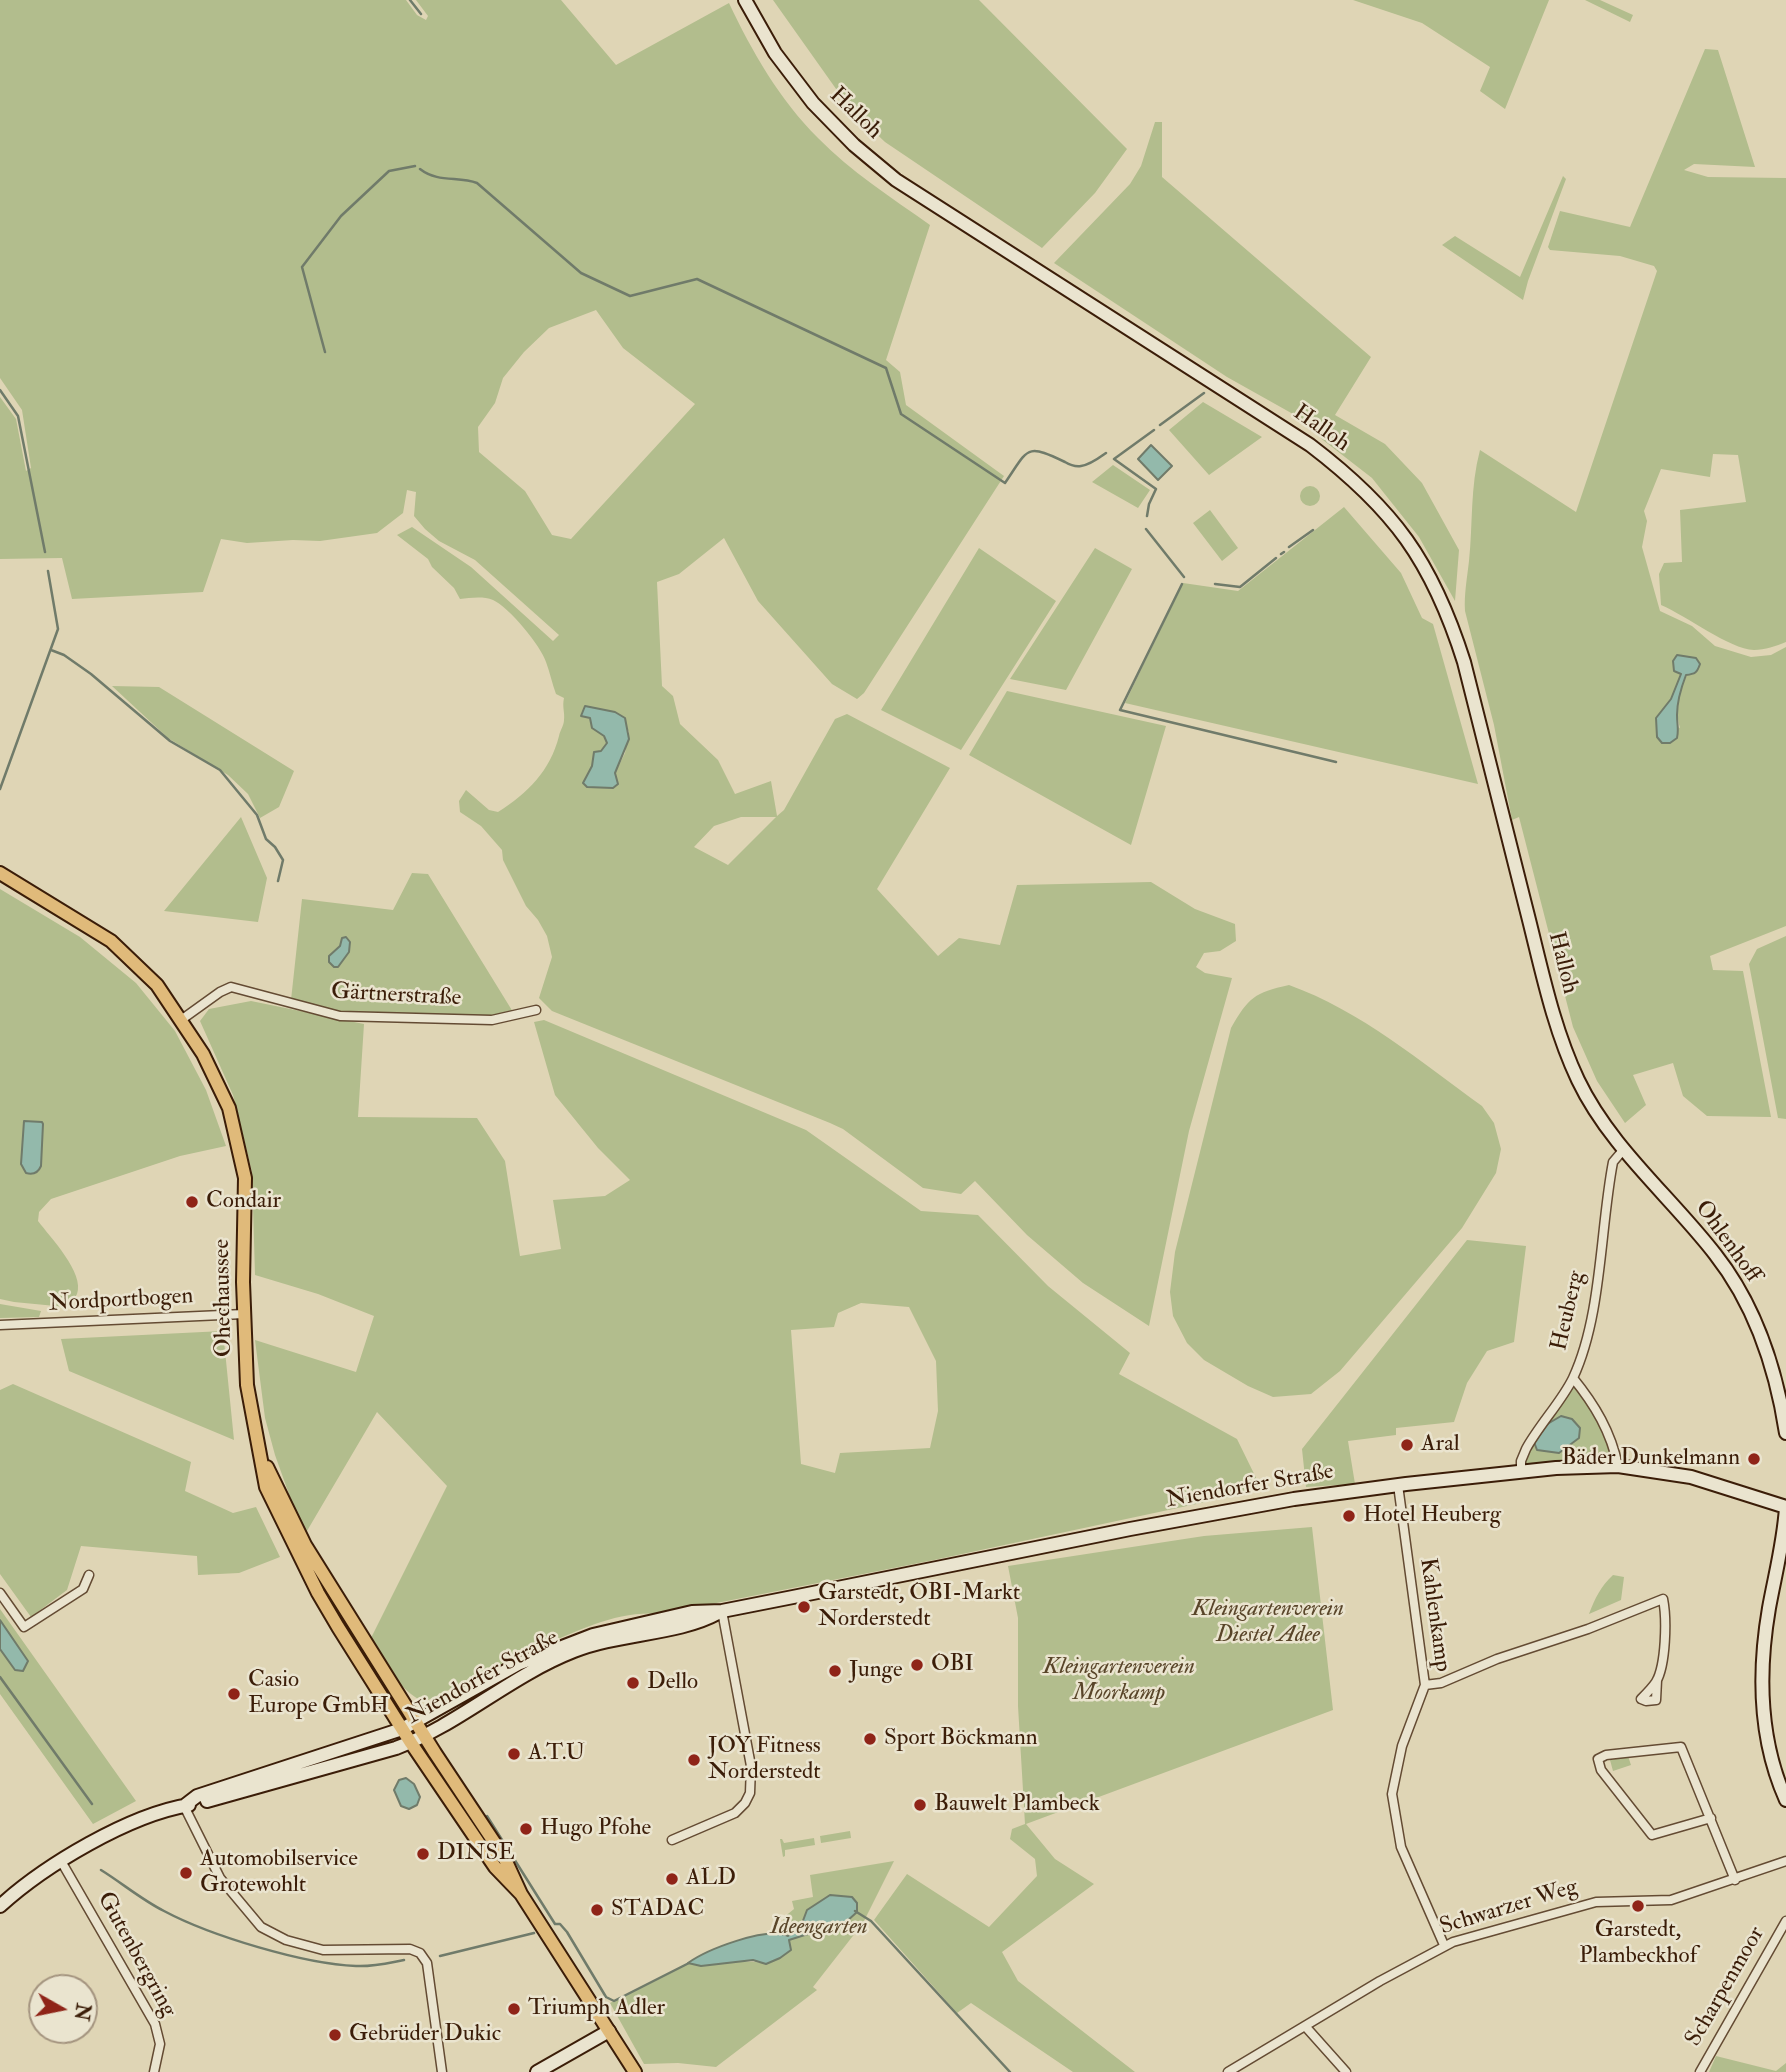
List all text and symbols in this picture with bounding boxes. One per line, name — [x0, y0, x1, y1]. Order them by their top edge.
street label: Halloh — [823, 82, 887, 146]
street label: Halloh — [1287, 400, 1355, 458]
street label: Halloh — [1541, 929, 1583, 997]
street label: Gärtnerstraße — [330, 979, 462, 1013]
place label: Condair — [206, 1188, 281, 1216]
marker: Condair — [184, 1194, 200, 1210]
street label: Ohlenhoff — [1688, 1196, 1766, 1288]
street label: Ohechaussee — [209, 1239, 239, 1357]
street label: Heuberg — [1546, 1269, 1592, 1353]
street label: Nordportbogen — [48, 1283, 194, 1319]
place label: Aral — [1421, 1431, 1460, 1459]
marker: Aral — [1399, 1437, 1415, 1453]
place label: Bäder Dunkelmann — [1561, 1445, 1740, 1473]
marker: Bäder Dunkelmann — [1746, 1451, 1762, 1467]
street label: Niendorfer Straße — [1164, 1459, 1336, 1515]
place label: Hotel Heuberg — [1363, 1502, 1501, 1530]
marker: Hotel Heuberg — [1341, 1508, 1357, 1524]
street label: Kahlenkamp — [1412, 1556, 1456, 1674]
place label: Garstedt, OBI-Markt Norderstedt — [818, 1580, 1020, 1634]
park label: Kleingartenverein Diestel Adee — [1192, 1596, 1344, 1650]
marker: Garstedt, OBI-Markt Norderstedt — [796, 1599, 812, 1615]
street label: Niendorfer Straße — [402, 1625, 564, 1731]
place label: OBI — [931, 1651, 974, 1679]
park label: Kleingartenverein Moorkamp — [1043, 1654, 1195, 1708]
place label: Junge — [849, 1657, 903, 1685]
marker: OBI — [909, 1657, 925, 1673]
marker: Junge — [827, 1663, 843, 1679]
place label: Casio Europe GmbH — [248, 1667, 389, 1721]
place label: Dello — [647, 1669, 698, 1697]
marker: Dello — [625, 1675, 641, 1691]
marker: Casio Europe GmbH — [226, 1686, 242, 1702]
place label: Sport Böckmann — [884, 1725, 1038, 1753]
marker: Sport Böckmann — [862, 1731, 878, 1747]
place label: JOY Fitness Norderstedt — [708, 1733, 821, 1787]
place label: A.T.U — [528, 1740, 585, 1768]
marker: A.T.U — [506, 1746, 522, 1762]
marker: JOY Fitness Norderstedt — [686, 1752, 702, 1768]
place label: Bauwelt Plambeck — [934, 1791, 1100, 1819]
marker: Bauwelt Plambeck — [912, 1797, 928, 1813]
place label: Hugo Pfohe — [540, 1815, 651, 1843]
marker: Hugo Pfohe — [518, 1821, 534, 1837]
place label: DINSE — [437, 1840, 515, 1868]
place label: Automobilservice Grotewohlt — [200, 1846, 358, 1900]
marker: DINSE — [415, 1846, 431, 1862]
marker: Automobilservice Grotewohlt — [178, 1865, 194, 1881]
place label: ALD — [686, 1865, 736, 1893]
marker: ALD — [664, 1871, 680, 1887]
street label: Schwarzer Weg — [1437, 1874, 1581, 1942]
street label: Gutenbergring — [90, 1888, 182, 2022]
place label: STADAC — [611, 1896, 704, 1924]
marker: Garstedt, Plambeckhof — [1630, 1898, 1646, 1914]
marker: STADAC — [589, 1902, 605, 1918]
park label: Ideengarten — [770, 1914, 868, 1942]
place label: Garstedt, Plambeckhof — [1579, 1917, 1697, 1971]
street label: Scharpenmoor — [1681, 1922, 1771, 2052]
north arrow — [28, 1974, 98, 2044]
place label: Triumph Adler — [528, 1995, 665, 2023]
marker: Triumph Adler — [506, 2001, 522, 2017]
text: N — [69, 2002, 95, 2022]
place label: Gebrüder Dukic — [349, 2021, 501, 2049]
marker: Gebrüder Dukic — [327, 2027, 343, 2043]

